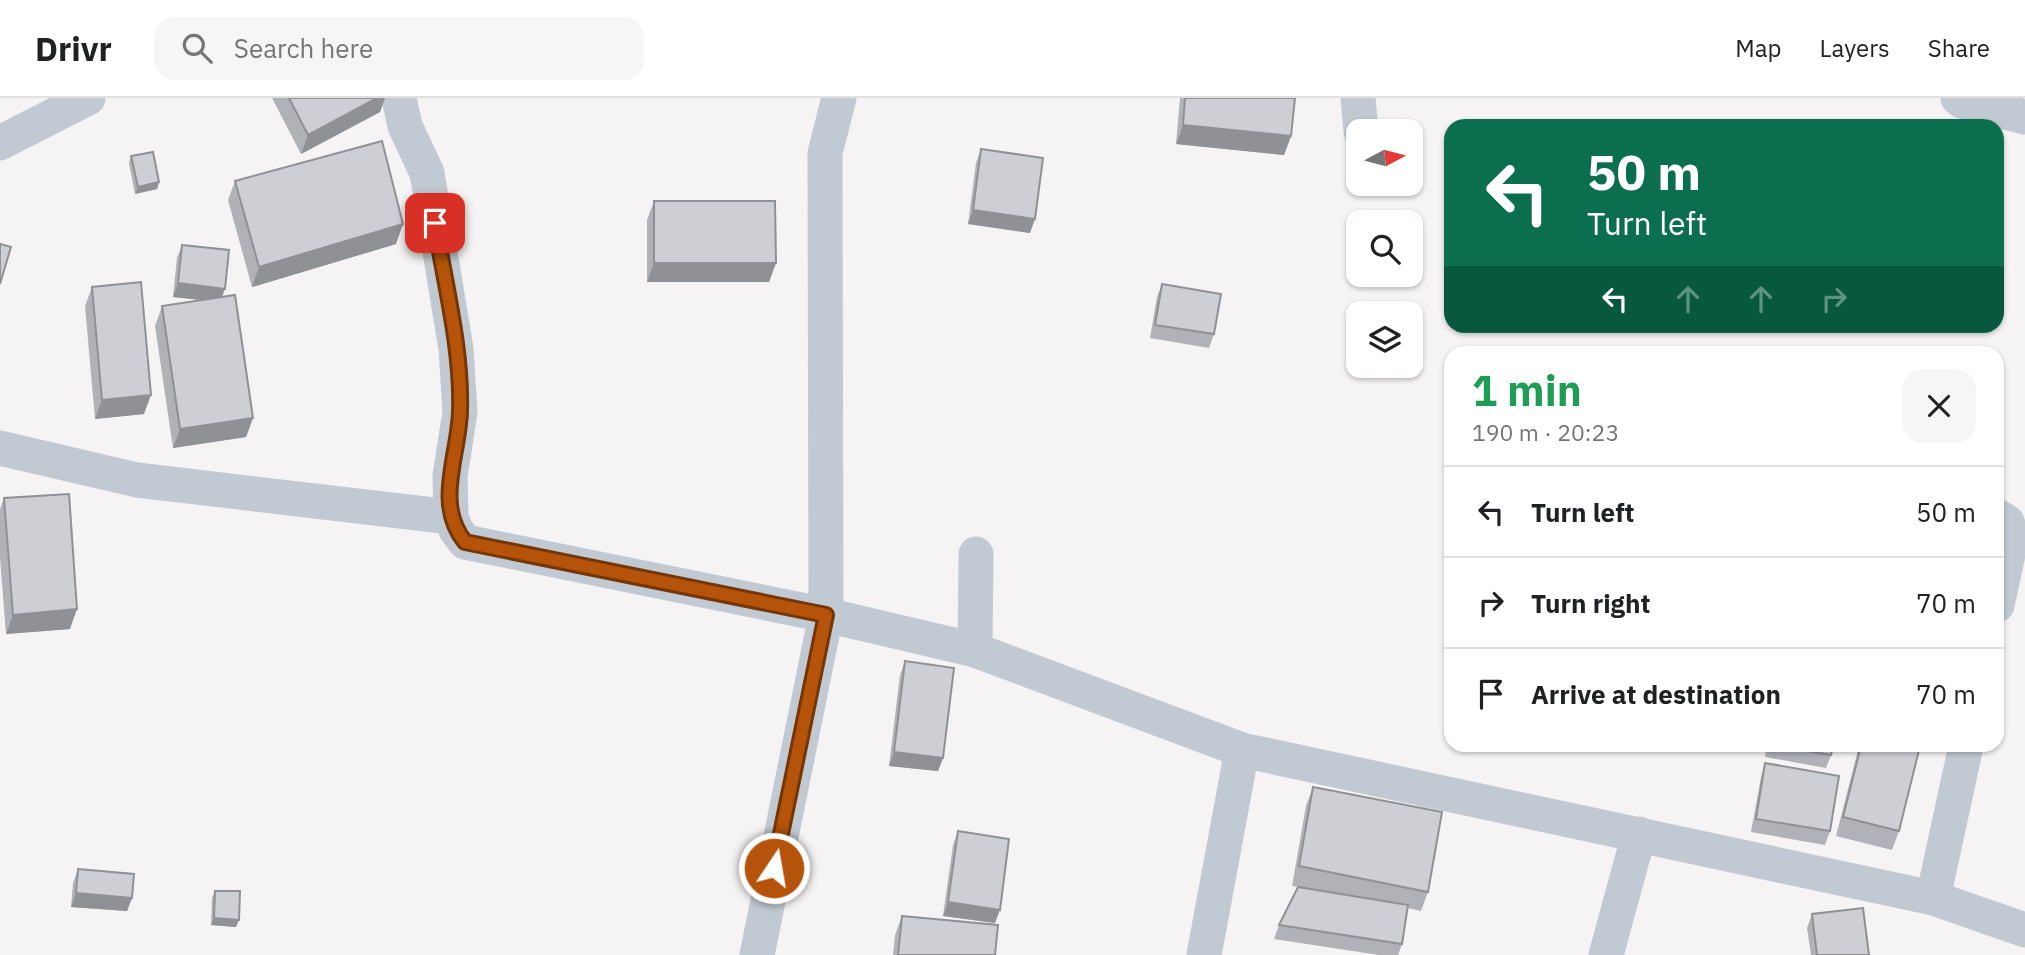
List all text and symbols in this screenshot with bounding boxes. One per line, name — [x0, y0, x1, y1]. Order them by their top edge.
search box — [154, 17, 644, 80]
text: Drivr — [35, 27, 112, 70]
icon: search — [178, 29, 216, 67]
text: Search here — [234, 31, 373, 65]
text: Map — [1735, 32, 1782, 64]
text: Layers — [1820, 32, 1890, 64]
text: Share — [1928, 32, 1990, 64]
north arrow — [1346, 119, 1423, 196]
map controls — [1346, 119, 1423, 378]
text: 50 m — [1587, 140, 1701, 203]
icon: left — [1472, 147, 1563, 238]
pin — [405, 193, 465, 253]
text: Turn left — [1587, 202, 1707, 244]
icon: arrive — [416, 204, 454, 242]
button: search — [1346, 210, 1423, 287]
icon: left — [1596, 280, 1634, 318]
icon: ahead — [1669, 280, 1707, 318]
icon: ahead — [1742, 280, 1780, 318]
icon: right — [1815, 280, 1853, 318]
button: layers — [1346, 301, 1423, 378]
text: 1 min — [1472, 363, 1582, 418]
button: close — [1902, 369, 1976, 443]
text: 190 m · 20:23 — [1472, 417, 1619, 447]
icon: left — [1472, 493, 1510, 531]
text: Turn left — [1531, 495, 1634, 529]
text: 50 m — [1916, 495, 1976, 529]
icon: right — [1472, 584, 1510, 622]
text: Turn right — [1531, 586, 1650, 620]
text: 70 m — [1916, 586, 1976, 620]
icon: arrive — [1472, 675, 1510, 713]
text: Arrive at destination — [1531, 677, 1781, 711]
text: 70 m — [1916, 677, 1976, 711]
position arrow — [737, 831, 811, 905]

